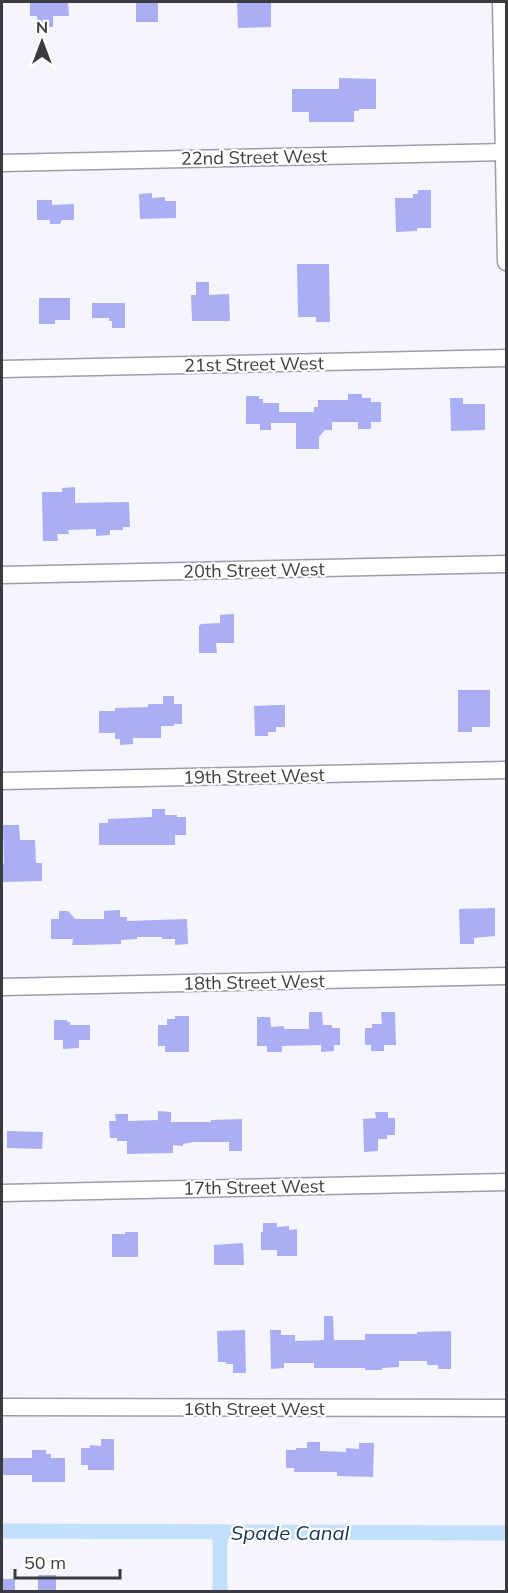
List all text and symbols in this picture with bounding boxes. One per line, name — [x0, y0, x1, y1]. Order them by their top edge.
north arrow — [12, 12, 72, 72]
text: N — [36, 17, 48, 37]
street label: 22nd Street West — [181, 144, 327, 170]
street label: 21st Street West — [184, 351, 324, 377]
street label: 20th Street West — [183, 557, 325, 583]
street label: 19th Street West — [183, 763, 325, 789]
street label: 18th Street West — [183, 969, 325, 995]
street label: 17th Street West — [183, 1174, 325, 1200]
street label: 16th Street West — [183, 1397, 325, 1420]
water label: Spade Canal — [231, 1520, 349, 1545]
scale bar — [15, 1542, 120, 1580]
text: 50 m — [24, 1551, 66, 1574]

